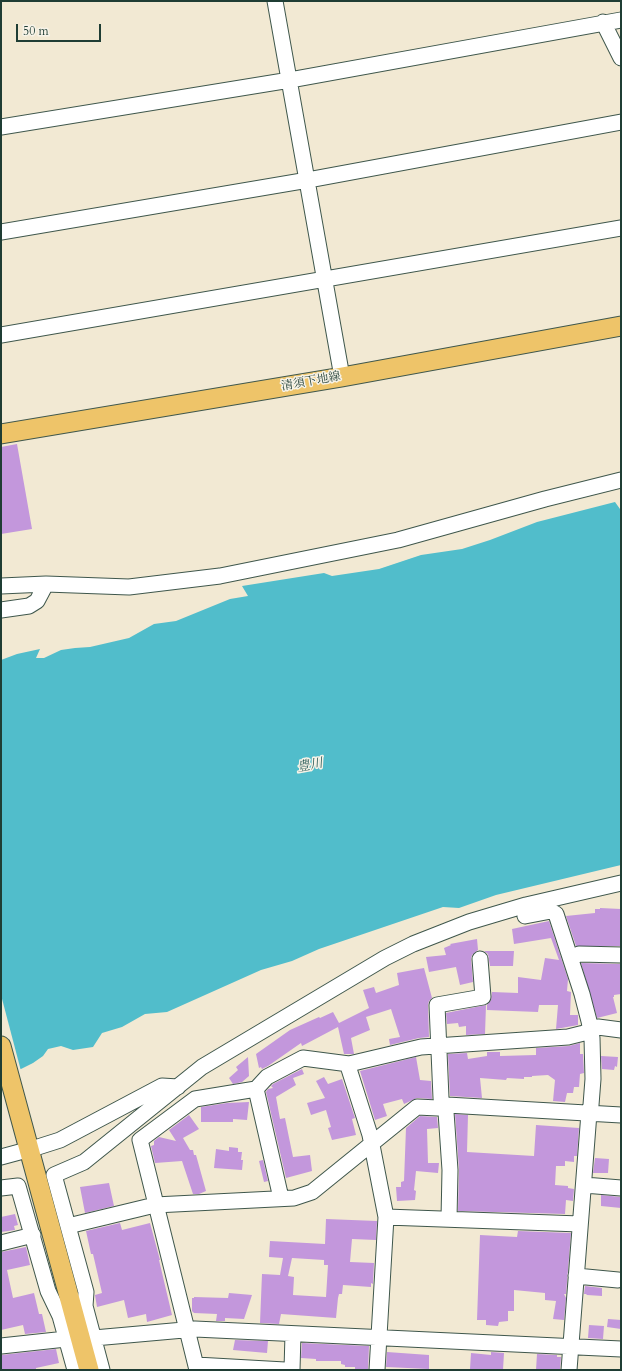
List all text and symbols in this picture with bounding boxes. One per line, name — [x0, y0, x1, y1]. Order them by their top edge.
scale bar — [18, 16, 103, 42]
text: 50 m — [23, 23, 49, 39]
street label: 清須下地線 — [280, 370, 342, 394]
water label: 豊川 — [296, 756, 324, 776]

